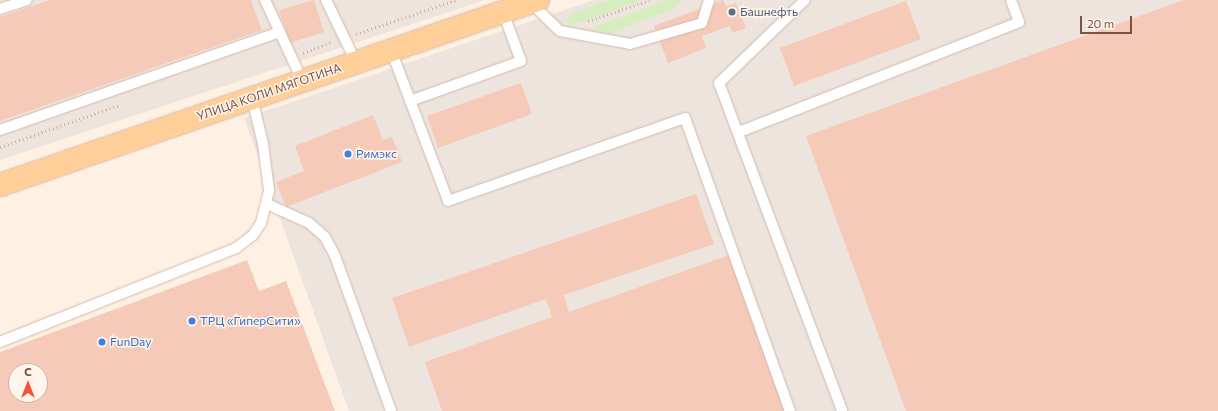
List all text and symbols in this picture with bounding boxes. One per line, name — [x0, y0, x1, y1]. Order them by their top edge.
place label: Башнефть — [740, 5, 798, 19]
marker: Башнефть — [727, 7, 737, 17]
scale bar — [1082, 8, 1134, 34]
text: 20 m — [1087, 16, 1114, 30]
street label: УЛИЦА КОЛИ МЯГОТИНА — [195, 60, 343, 124]
place label: Римэкс — [356, 147, 397, 161]
marker: Римэкс — [343, 149, 353, 159]
place label: ТРЦ «ГиперСити» — [200, 314, 301, 328]
marker: ТРЦ «ГиперСити» — [187, 316, 197, 326]
place label: FunDay — [110, 335, 151, 349]
marker: FunDay — [97, 337, 107, 347]
north arrow — [8, 363, 48, 403]
text: С — [24, 365, 32, 378]

